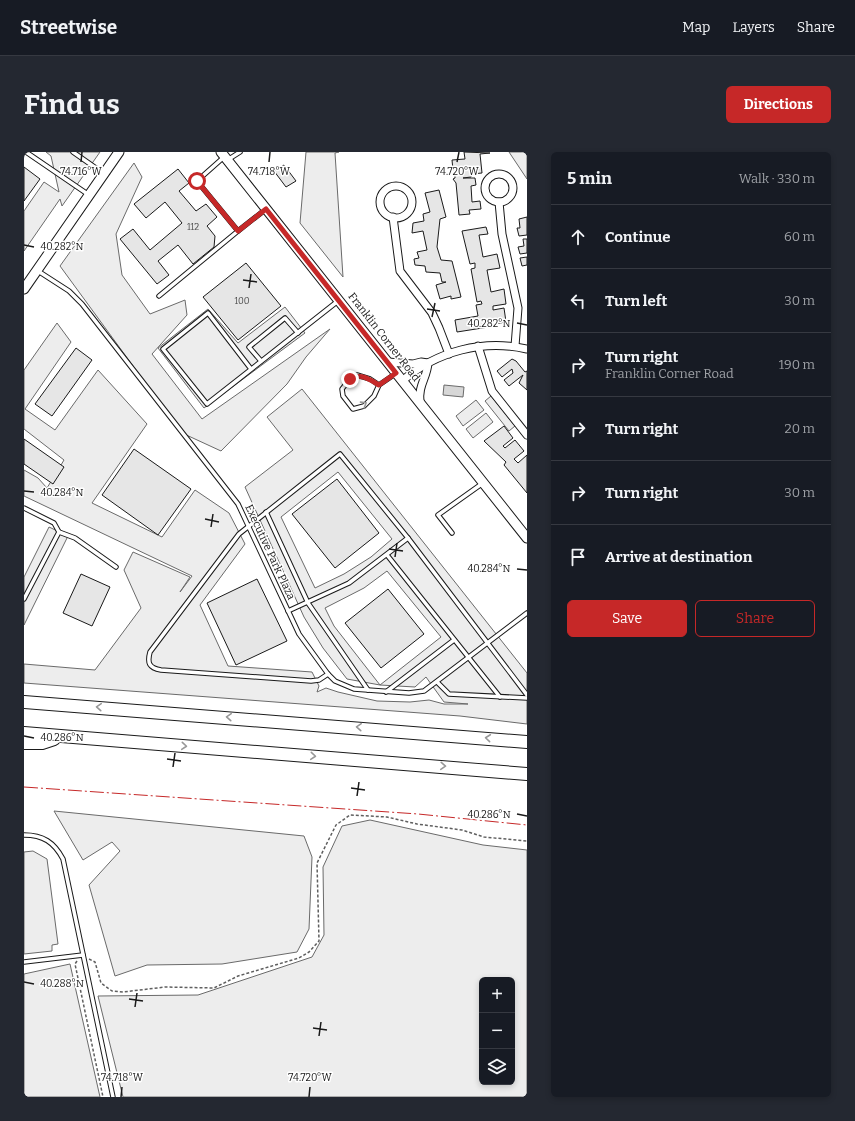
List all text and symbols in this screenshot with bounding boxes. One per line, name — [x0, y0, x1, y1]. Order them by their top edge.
text: Streetwise — [20, 16, 117, 39]
text: Map — [682, 19, 710, 36]
text: Layers — [732, 19, 775, 36]
text: Share — [797, 19, 835, 36]
button: Directions — [726, 86, 831, 123]
text: Find us — [24, 88, 120, 121]
text: 74.716°W — [60, 166, 103, 178]
text: 74.718°W — [248, 166, 291, 178]
text: 74.720°W — [435, 166, 480, 178]
text: 5 min — [567, 168, 612, 189]
text: Walk · 330 m — [739, 171, 815, 186]
route start — [188, 172, 206, 190]
house number: 112 — [187, 222, 199, 232]
icon: ahead — [567, 226, 589, 248]
text: Continue — [605, 228, 671, 246]
text: 60 m — [784, 229, 815, 244]
text: 40.282°N — [40, 241, 84, 253]
street label: Franklin Corner Road — [345, 290, 423, 384]
icon: left — [567, 290, 589, 312]
text: Turn left — [605, 292, 667, 310]
text: 30 m — [784, 293, 815, 308]
house number: 100 — [234, 296, 250, 306]
text: 40.282°N — [467, 318, 511, 330]
text: Turn right — [605, 348, 678, 366]
icon: right — [567, 354, 589, 376]
text: 190 m — [779, 357, 815, 372]
text: Franklin Corner Road — [605, 366, 734, 381]
route end — [341, 370, 359, 388]
one-way arrow — [359, 402, 366, 409]
icon: right — [567, 418, 589, 440]
text: Turn right — [605, 420, 678, 438]
text: 20 m — [785, 421, 815, 436]
icon: right — [567, 482, 589, 504]
text: Turn right — [605, 484, 678, 502]
text: 30 m — [784, 485, 815, 500]
text: 40.284°N — [40, 487, 84, 499]
street label: Executive Park Plaza — [242, 502, 298, 602]
icon: arrive — [567, 546, 589, 568]
text: Arrive at destination — [605, 548, 752, 566]
text: 40.284°N — [467, 563, 511, 575]
button: Save — [567, 600, 687, 637]
button: Share — [695, 600, 815, 637]
one-way arrow — [96, 703, 102, 712]
one-way arrow — [226, 713, 232, 722]
one-way arrow — [356, 723, 362, 732]
text: 40.286°N — [40, 732, 84, 744]
one-way arrow — [485, 734, 491, 743]
one-way arrow — [181, 741, 187, 750]
one-way arrow — [310, 752, 316, 761]
one-way arrow — [440, 762, 446, 771]
text: 40.286°N — [467, 809, 511, 821]
map controls — [479, 977, 515, 1085]
button: + — [479, 977, 515, 1013]
text: 40.288°N — [40, 978, 84, 990]
button: − — [479, 1013, 515, 1049]
button: layers — [479, 1049, 515, 1085]
text: 74.718°W — [101, 1072, 144, 1084]
text: 74.720°W — [288, 1072, 333, 1084]

